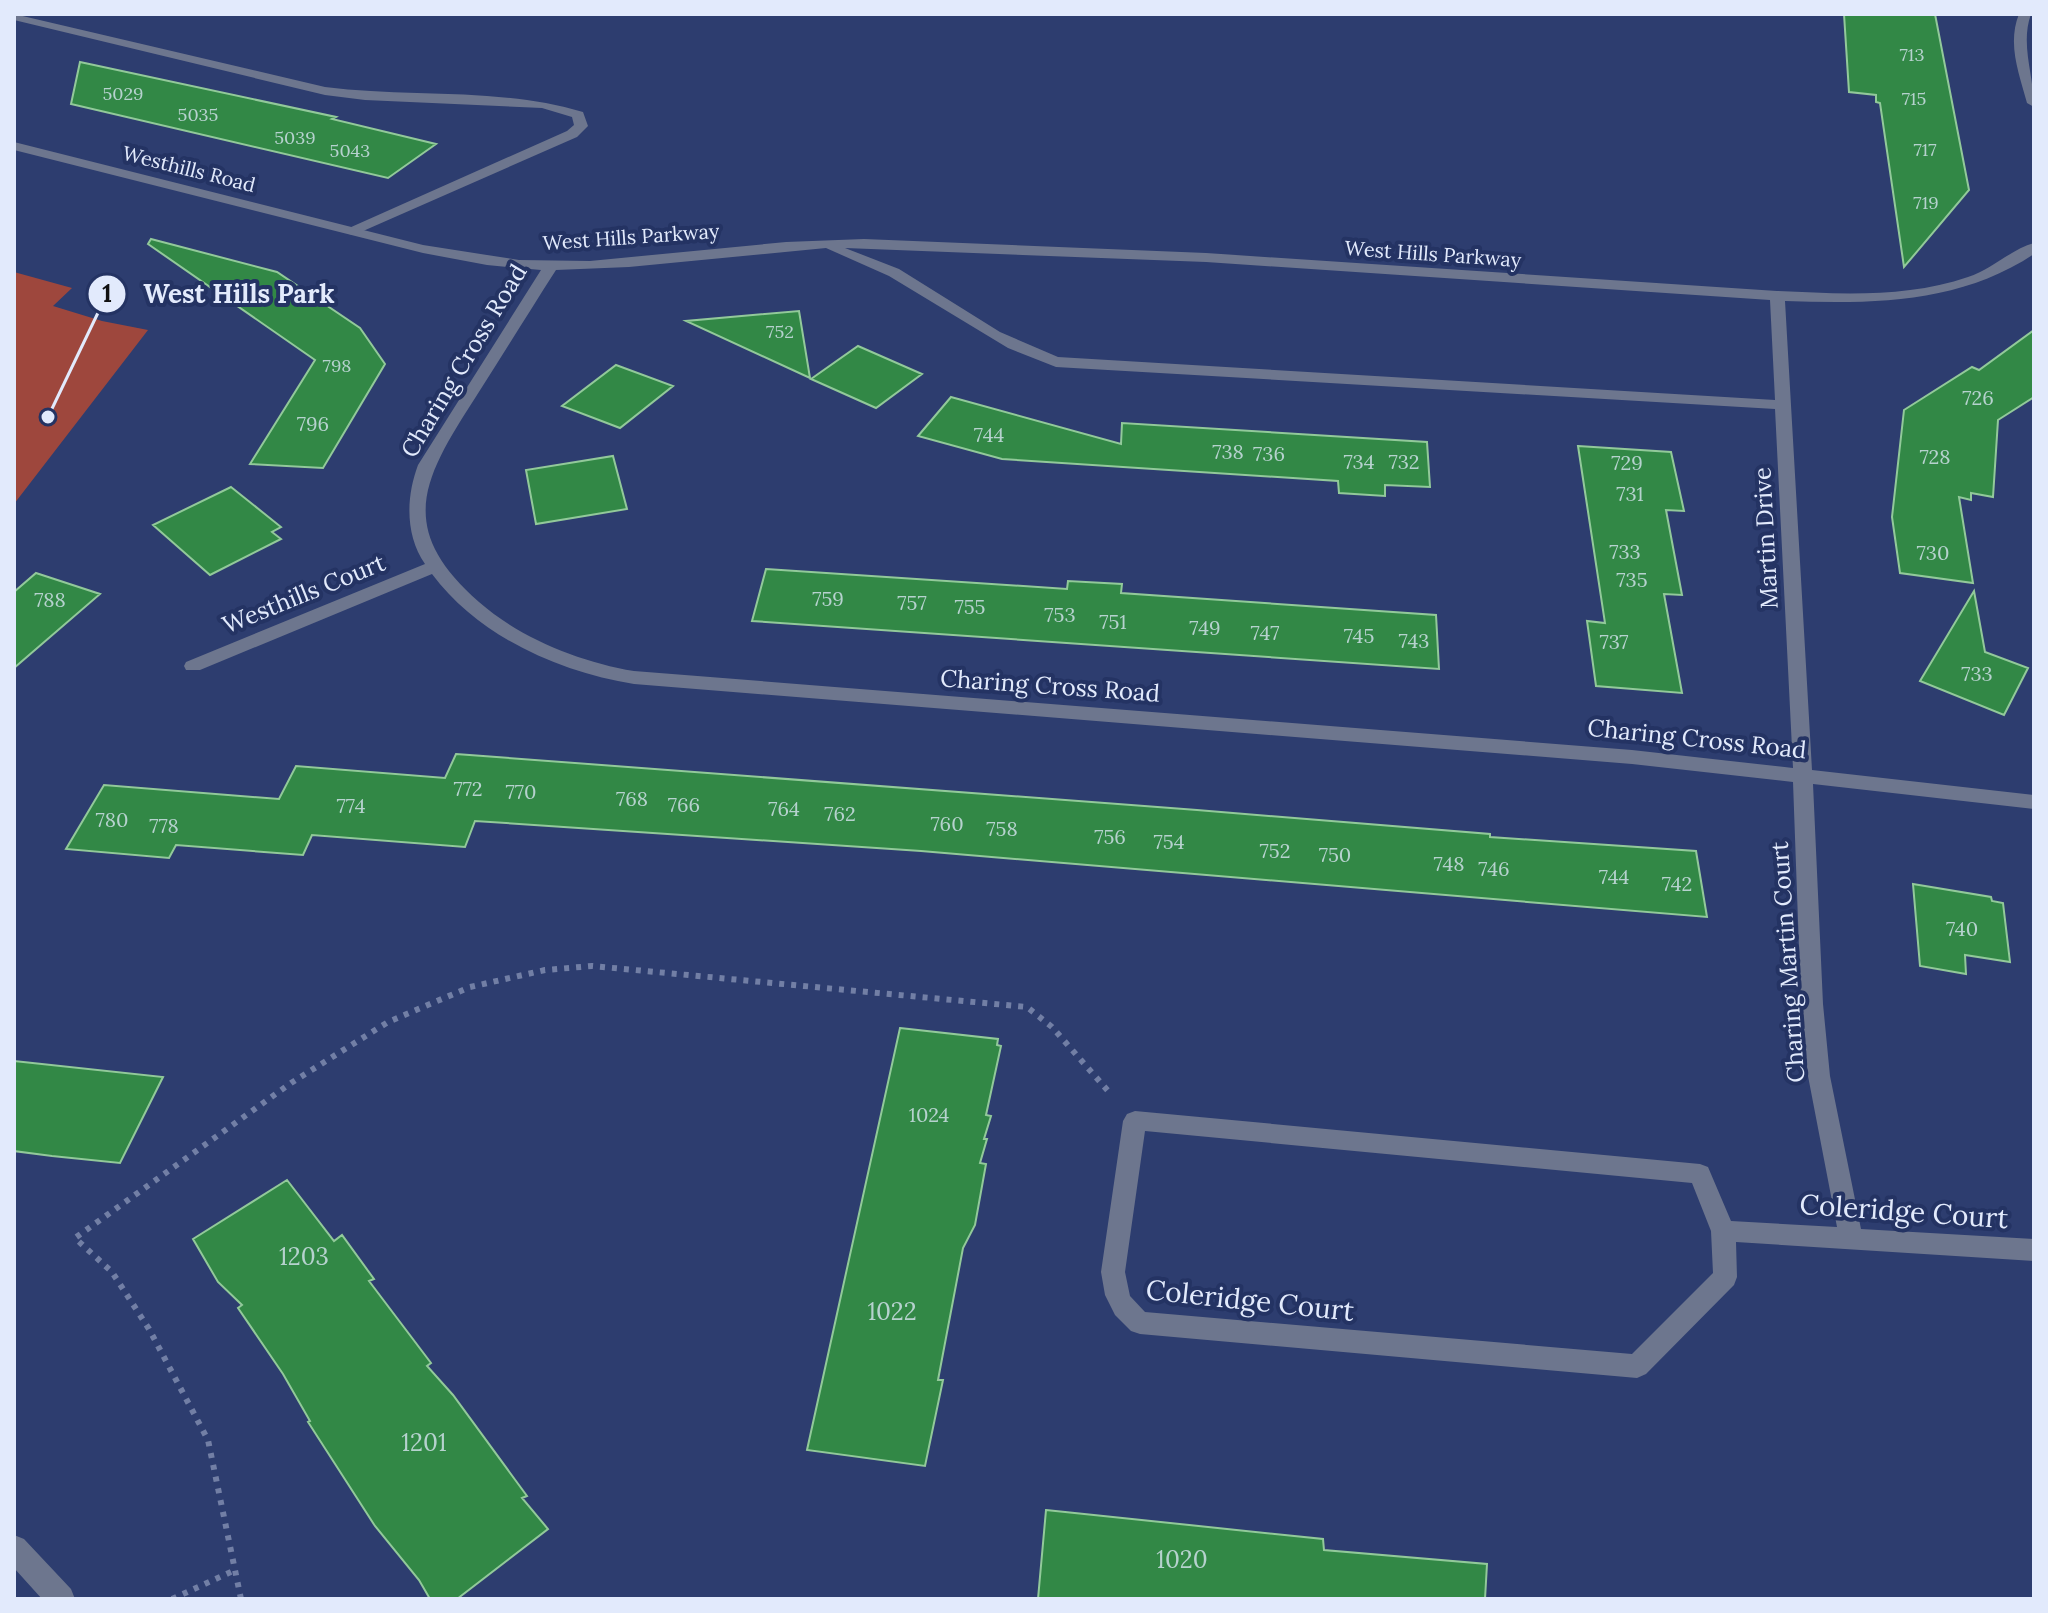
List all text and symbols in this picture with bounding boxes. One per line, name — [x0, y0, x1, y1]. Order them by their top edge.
house number: 713 — [1900, 43, 1924, 66]
house number: 5029 — [103, 82, 143, 105]
house number: 715 — [1902, 87, 1926, 110]
house number: 5035 — [178, 103, 218, 126]
house number: 5039 — [274, 126, 316, 149]
house number: 717 — [1913, 138, 1937, 161]
house number: 5043 — [330, 139, 370, 162]
street label: Westhills Road — [120, 140, 258, 197]
house number: 719 — [1913, 191, 1939, 214]
street label: West Hills Parkway — [542, 218, 720, 255]
street label: West Hills Parkway — [1344, 235, 1523, 272]
street label: Charing Cross Road — [394, 258, 534, 463]
callout: West Hills Park — [87, 269, 351, 319]
text: West Hills Park — [143, 277, 335, 310]
text: 1 — [102, 278, 112, 309]
house number: 752 — [766, 320, 794, 343]
house number: 798 — [323, 354, 351, 377]
house number: 726 — [1962, 385, 1994, 410]
house number: 796 — [297, 411, 329, 436]
house number: 744 — [974, 422, 1004, 447]
house number: 738 — [1212, 439, 1244, 464]
house number: 736 — [1253, 441, 1285, 466]
house number: 728 — [1919, 444, 1951, 469]
house number: 734 — [1343, 449, 1375, 474]
house number: 732 — [1388, 449, 1420, 474]
house number: 729 — [1611, 450, 1643, 475]
street label: Martin Drive — [1746, 466, 1785, 610]
house number: 731 — [1616, 481, 1644, 506]
house number: 733 — [1609, 539, 1641, 564]
house number: 730 — [1917, 540, 1949, 565]
street label: Westhills Court — [218, 547, 390, 640]
house number: 735 — [1616, 567, 1648, 592]
house number: 759 — [812, 586, 844, 611]
house number: 788 — [34, 587, 66, 612]
house number: 757 — [897, 590, 927, 615]
house number: 755 — [954, 594, 986, 619]
house number: 753 — [1044, 602, 1076, 627]
house number: 751 — [1099, 609, 1127, 634]
house number: 749 — [1189, 615, 1221, 640]
house number: 747 — [1251, 620, 1280, 645]
house number: 745 — [1344, 623, 1374, 648]
house number: 743 — [1399, 628, 1429, 653]
house number: 737 — [1599, 629, 1629, 654]
house number: 733 — [1961, 661, 1993, 686]
street label: Charing Cross Road — [939, 662, 1161, 709]
street label: Charing Cross Road — [1586, 712, 1808, 765]
house number: 772 — [453, 776, 483, 801]
house number: 770 — [506, 779, 536, 804]
house number: 768 — [616, 786, 648, 811]
house number: 766 — [668, 792, 700, 817]
house number: 774 — [337, 793, 366, 818]
house number: 764 — [768, 796, 800, 821]
house number: 762 — [824, 801, 856, 826]
house number: 780 — [96, 807, 128, 832]
house number: 760 — [930, 811, 964, 836]
house number: 778 — [149, 813, 179, 838]
house number: 758 — [986, 816, 1018, 841]
house number: 756 — [1094, 824, 1126, 849]
house number: 754 — [1154, 829, 1185, 854]
house number: 752 — [1260, 838, 1290, 863]
street label: Charing Martin Court — [1764, 840, 1811, 1084]
house number: 750 — [1319, 842, 1351, 867]
house number: 748 — [1433, 851, 1465, 876]
house number: 746 — [1478, 856, 1510, 881]
house number: 744 — [1599, 864, 1629, 889]
house number: 742 — [1662, 871, 1692, 896]
house number: 740 — [1946, 916, 1978, 941]
house number: 1024 — [909, 1102, 950, 1127]
street label: Coleridge Court — [1798, 1186, 2010, 1236]
house number: 1203 — [279, 1241, 329, 1272]
street label: Coleridge Court — [1144, 1271, 1356, 1329]
house number: 1022 — [867, 1296, 917, 1327]
house number: 1201 — [401, 1427, 447, 1458]
house number: 1020 — [1156, 1544, 1208, 1575]

